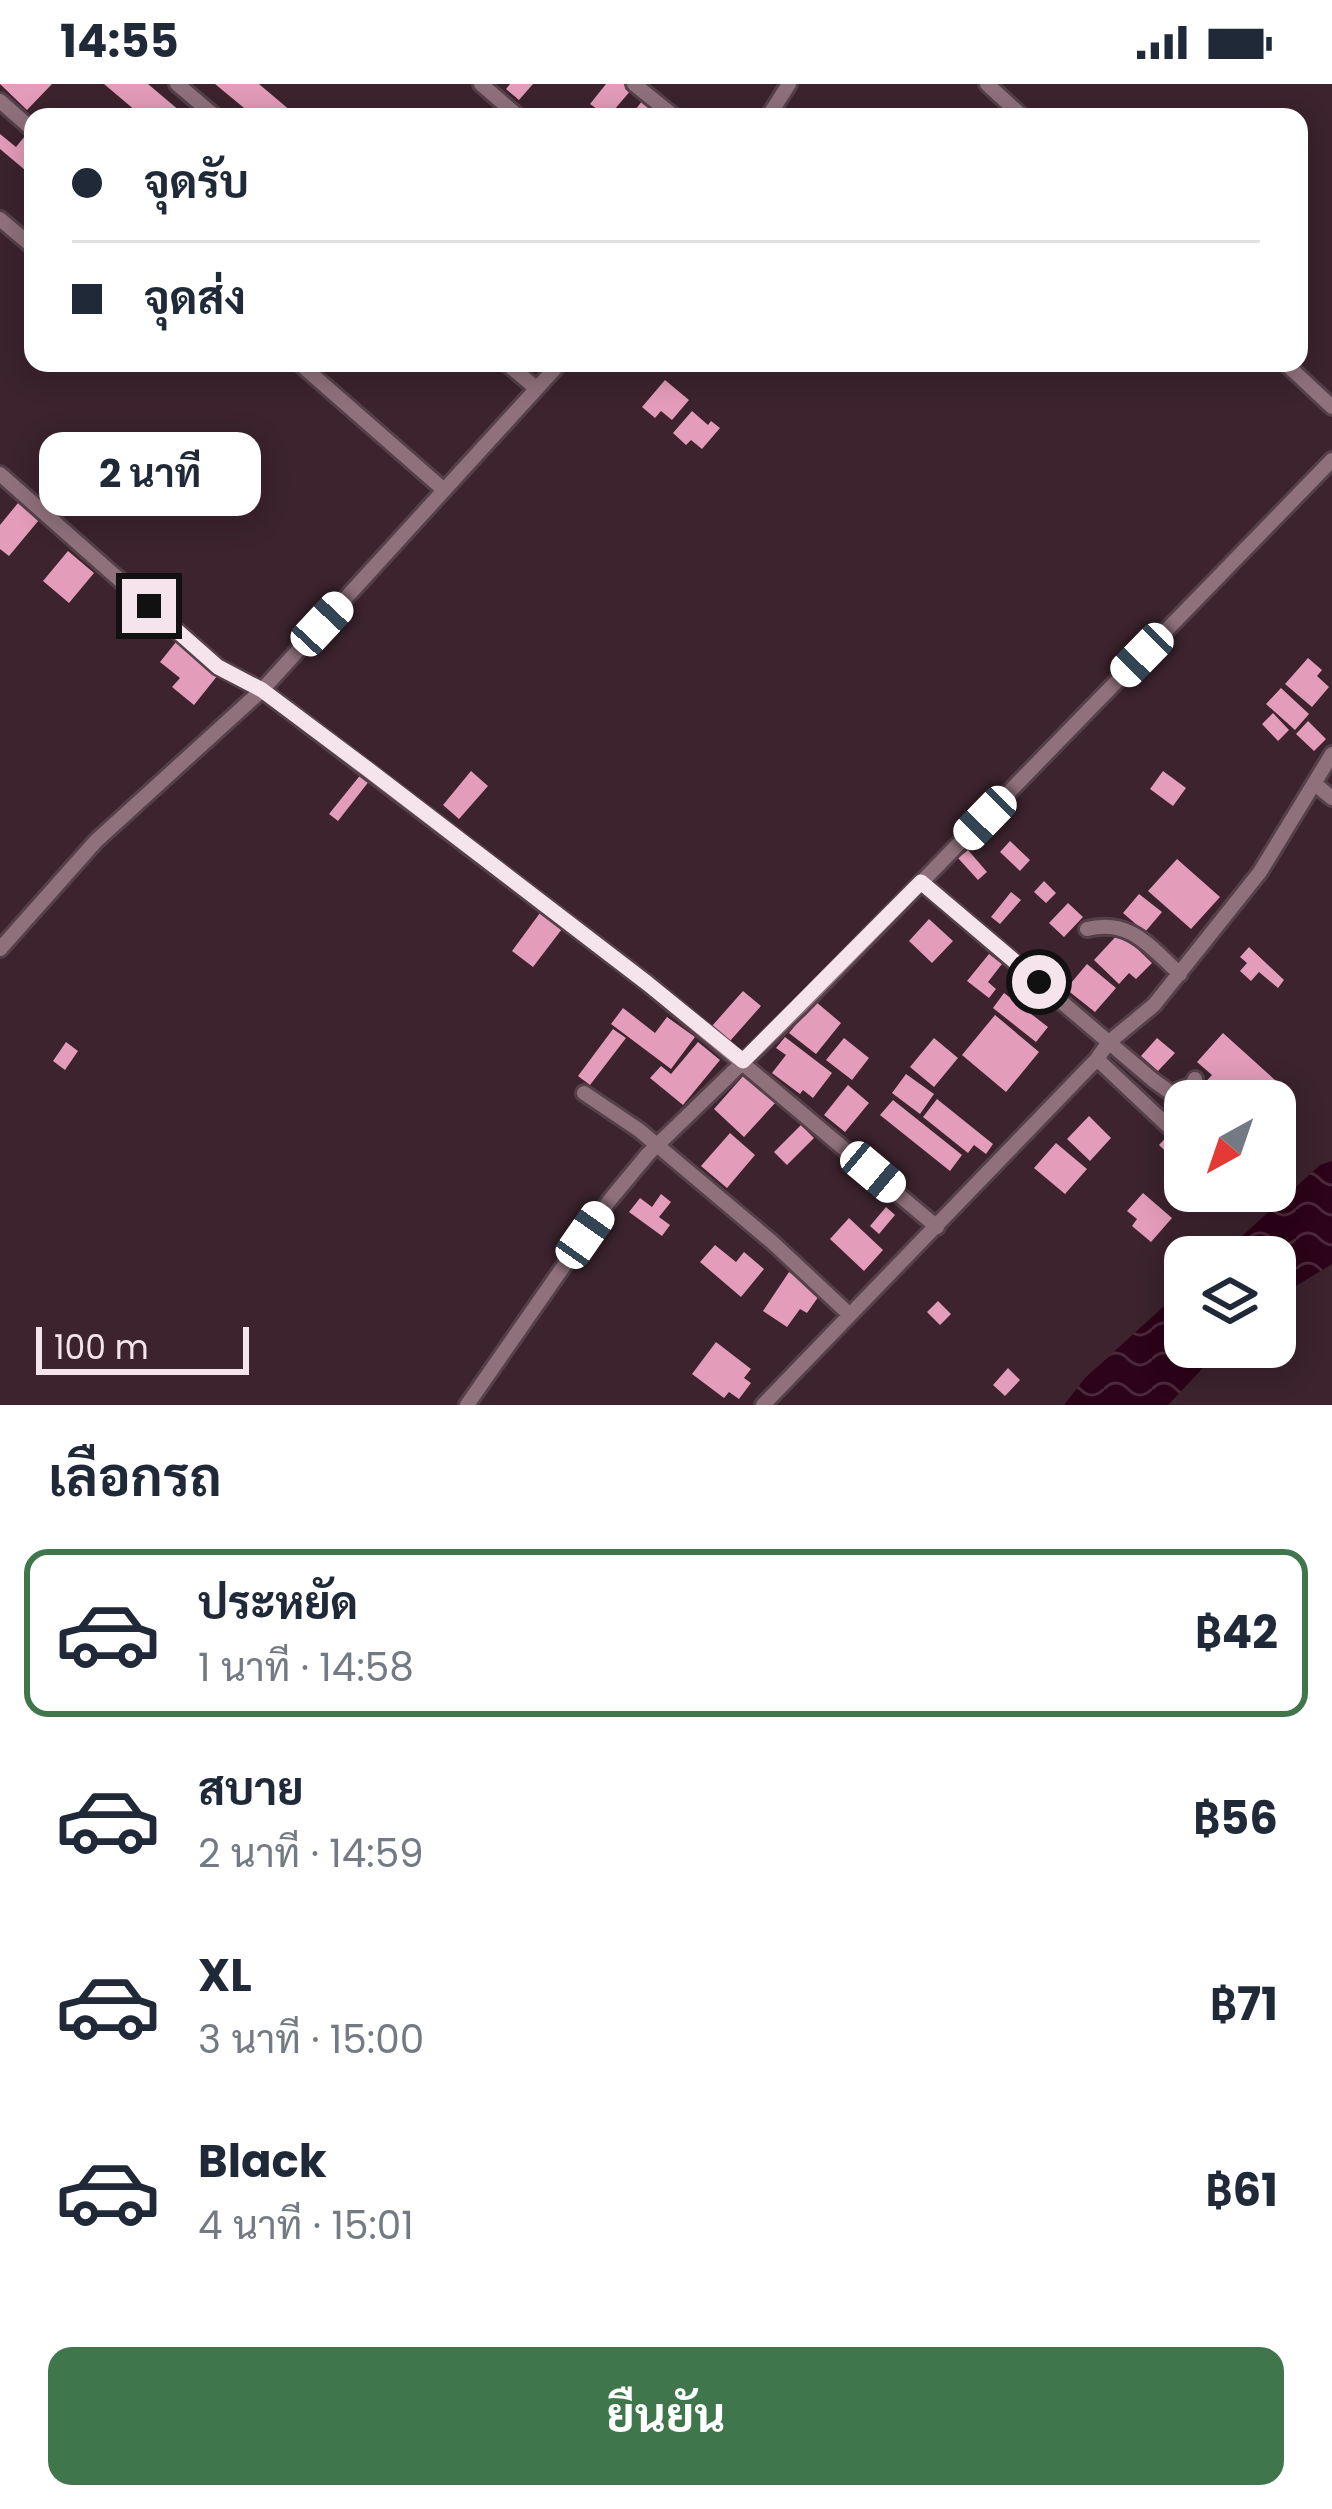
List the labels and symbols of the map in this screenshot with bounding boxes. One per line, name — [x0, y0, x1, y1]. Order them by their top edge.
callout: 2 นาที — [38, 432, 260, 516]
route end — [122, 579, 176, 633]
car — [284, 585, 360, 663]
car — [1104, 617, 1180, 693]
car — [947, 780, 1023, 856]
route start — [1012, 955, 1066, 1009]
north arrow — [1164, 1080, 1296, 1212]
car — [834, 1135, 912, 1209]
car — [550, 1195, 620, 1275]
scale bar — [36, 1321, 249, 1374]

